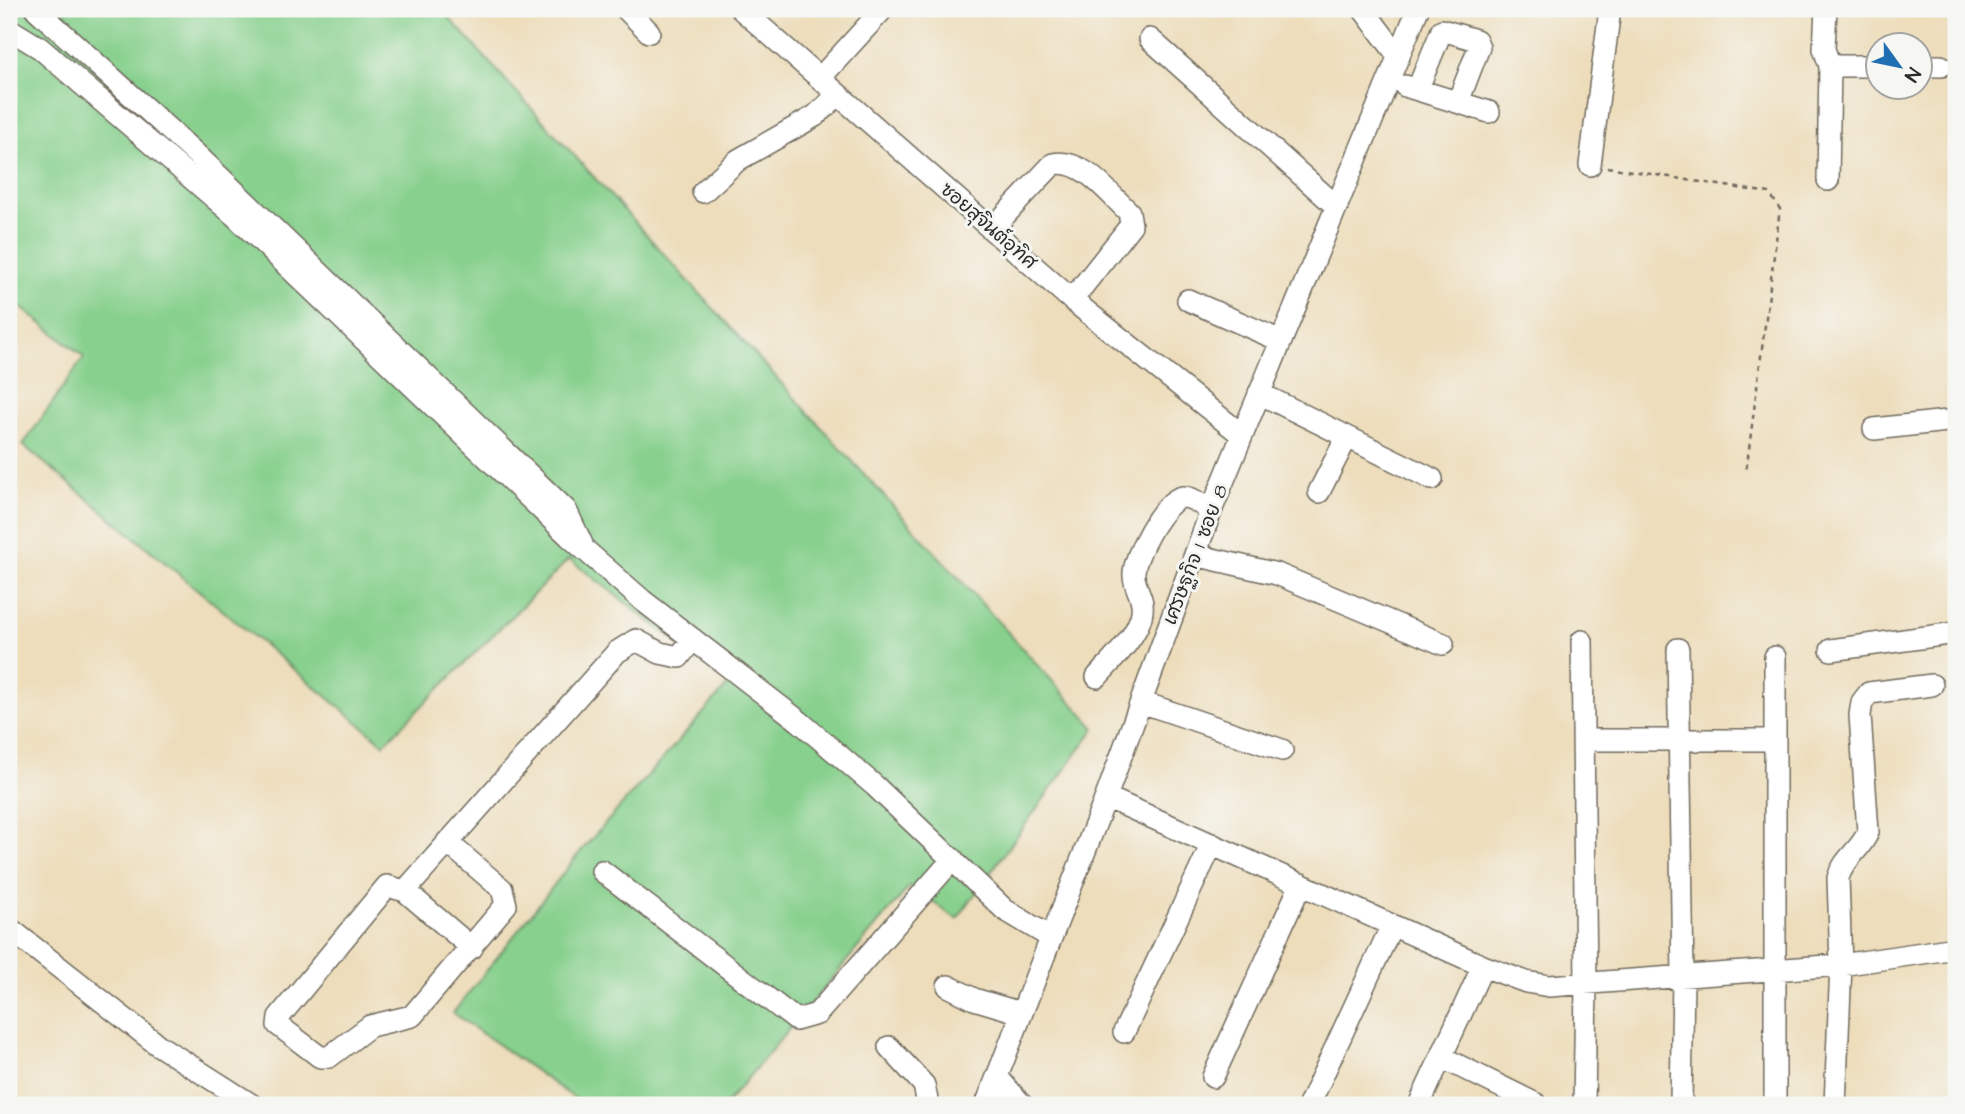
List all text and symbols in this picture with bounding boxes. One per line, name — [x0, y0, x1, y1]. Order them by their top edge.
north arrow — [1864, 32, 1934, 102]
text: N — [1897, 62, 1927, 87]
street label: ซอยสุจินต์อุทิศ — [934, 177, 1044, 277]
street label: เศรษฐกิจ 1 ซอย 8 — [1157, 481, 1235, 629]

